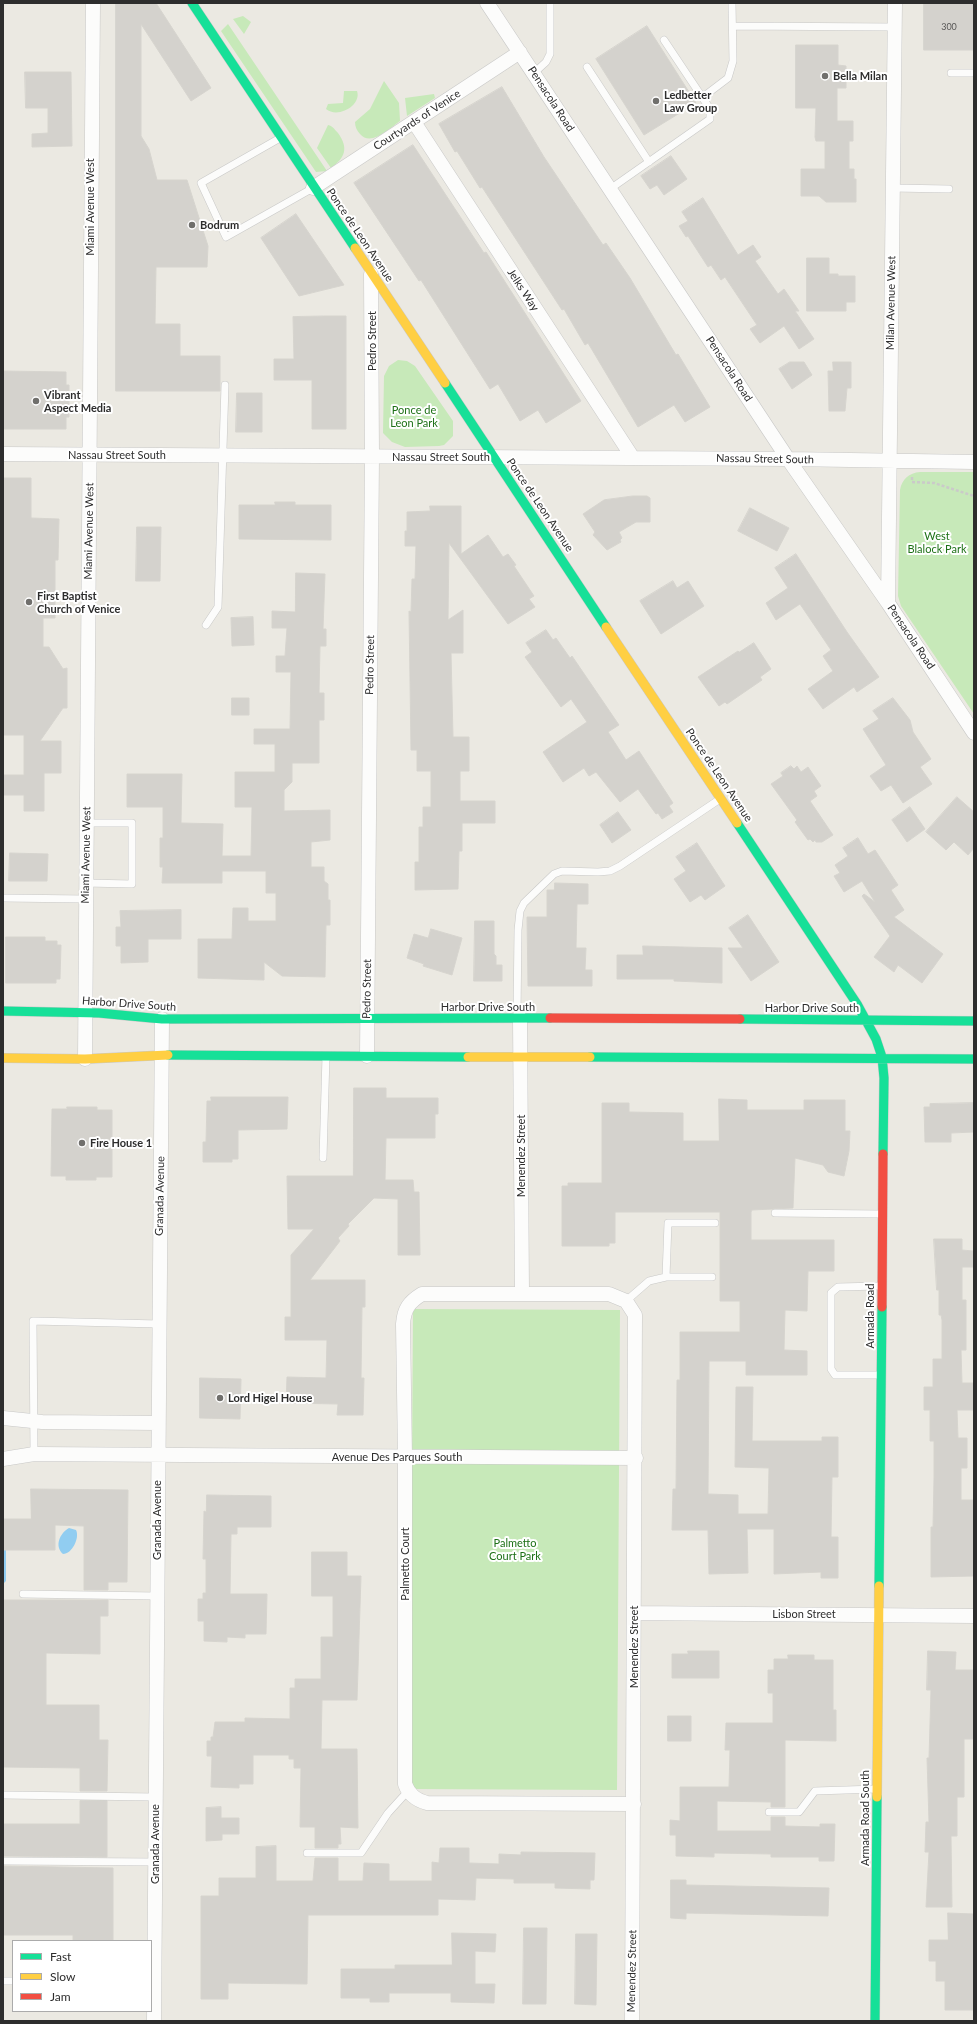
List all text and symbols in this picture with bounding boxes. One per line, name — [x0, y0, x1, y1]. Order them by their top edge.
house number: 300 — [941, 22, 957, 32]
street label: Pensacola Road — [525, 64, 577, 134]
place label: Bella Milan — [833, 69, 887, 83]
marker: Bella Milan — [820, 71, 830, 81]
street label: Courtyards of Venice — [371, 87, 463, 153]
place label: Ledbetter Law Group — [664, 88, 717, 114]
marker: Ledbetter Law Group — [651, 96, 661, 106]
street label: Miami Avenue West — [83, 158, 97, 256]
street label: Ponce de Leon Avenue — [324, 186, 396, 284]
place label: Bodrum — [200, 218, 239, 232]
marker: Bodrum — [187, 220, 197, 230]
street label: Milan Avenue West — [884, 256, 898, 350]
street label: Jelks Way — [504, 266, 542, 314]
street label: Pedro Street — [365, 311, 379, 371]
street label: Pensacola Road — [703, 334, 755, 404]
place label: Vibrant Aspect Media — [44, 388, 111, 414]
marker: Vibrant Aspect Media — [31, 396, 41, 406]
park label: Ponce de Leon Park — [390, 403, 438, 429]
street label: Nassau Street South — [68, 448, 166, 462]
street label: Nassau Street South — [392, 450, 490, 464]
street label: Nassau Street South — [716, 452, 814, 466]
street label: Ponce de Leon Avenue — [504, 456, 576, 554]
street label: Miami Avenue West — [82, 482, 96, 580]
park label: West Blalock Park — [907, 529, 967, 555]
place label: First Baptist Church of Venice — [37, 589, 120, 615]
marker: First Baptist Church of Venice — [24, 597, 34, 607]
street label: Pensacola Road — [885, 602, 937, 672]
street label: Pedro Street — [363, 635, 377, 695]
street label: Ponce de Leon Avenue — [683, 726, 755, 824]
street label: Miami Avenue West — [79, 806, 93, 904]
street label: Pedro Street — [360, 959, 374, 1019]
street label: Harbor Drive South — [81, 994, 177, 1014]
street label: Harbor Drive South — [441, 1000, 535, 1014]
street label: Harbor Drive South — [765, 1001, 859, 1015]
street label: Menendez Street — [514, 1115, 528, 1197]
place label: Fire House 1 — [90, 1136, 152, 1150]
marker: Fire House 1 — [77, 1138, 87, 1148]
street label: Granada Avenue — [153, 1156, 167, 1236]
street label: Armada Road — [863, 1284, 877, 1348]
place label: Lord Higel House — [228, 1391, 312, 1405]
marker: Lord Higel House — [215, 1393, 225, 1403]
street label: Avenue Des Parques South — [332, 1450, 462, 1464]
street label: Granada Avenue — [150, 1480, 164, 1560]
street label: Palmetto Court — [398, 1527, 412, 1601]
park label: Palmetto Court Park — [489, 1536, 541, 1562]
street label: Menendez Street — [627, 1606, 641, 1688]
street label: Lisbon Street — [772, 1607, 836, 1621]
street label: Armada Road South — [858, 1770, 872, 1866]
street label: Granada Avenue — [148, 1804, 162, 1884]
street label: Menendez Street — [625, 1930, 639, 2012]
legend — [12, 1940, 152, 2012]
text: Fast — [50, 1949, 71, 1964]
text: Slow — [50, 1969, 75, 1984]
text: Jam — [50, 1989, 71, 2004]

